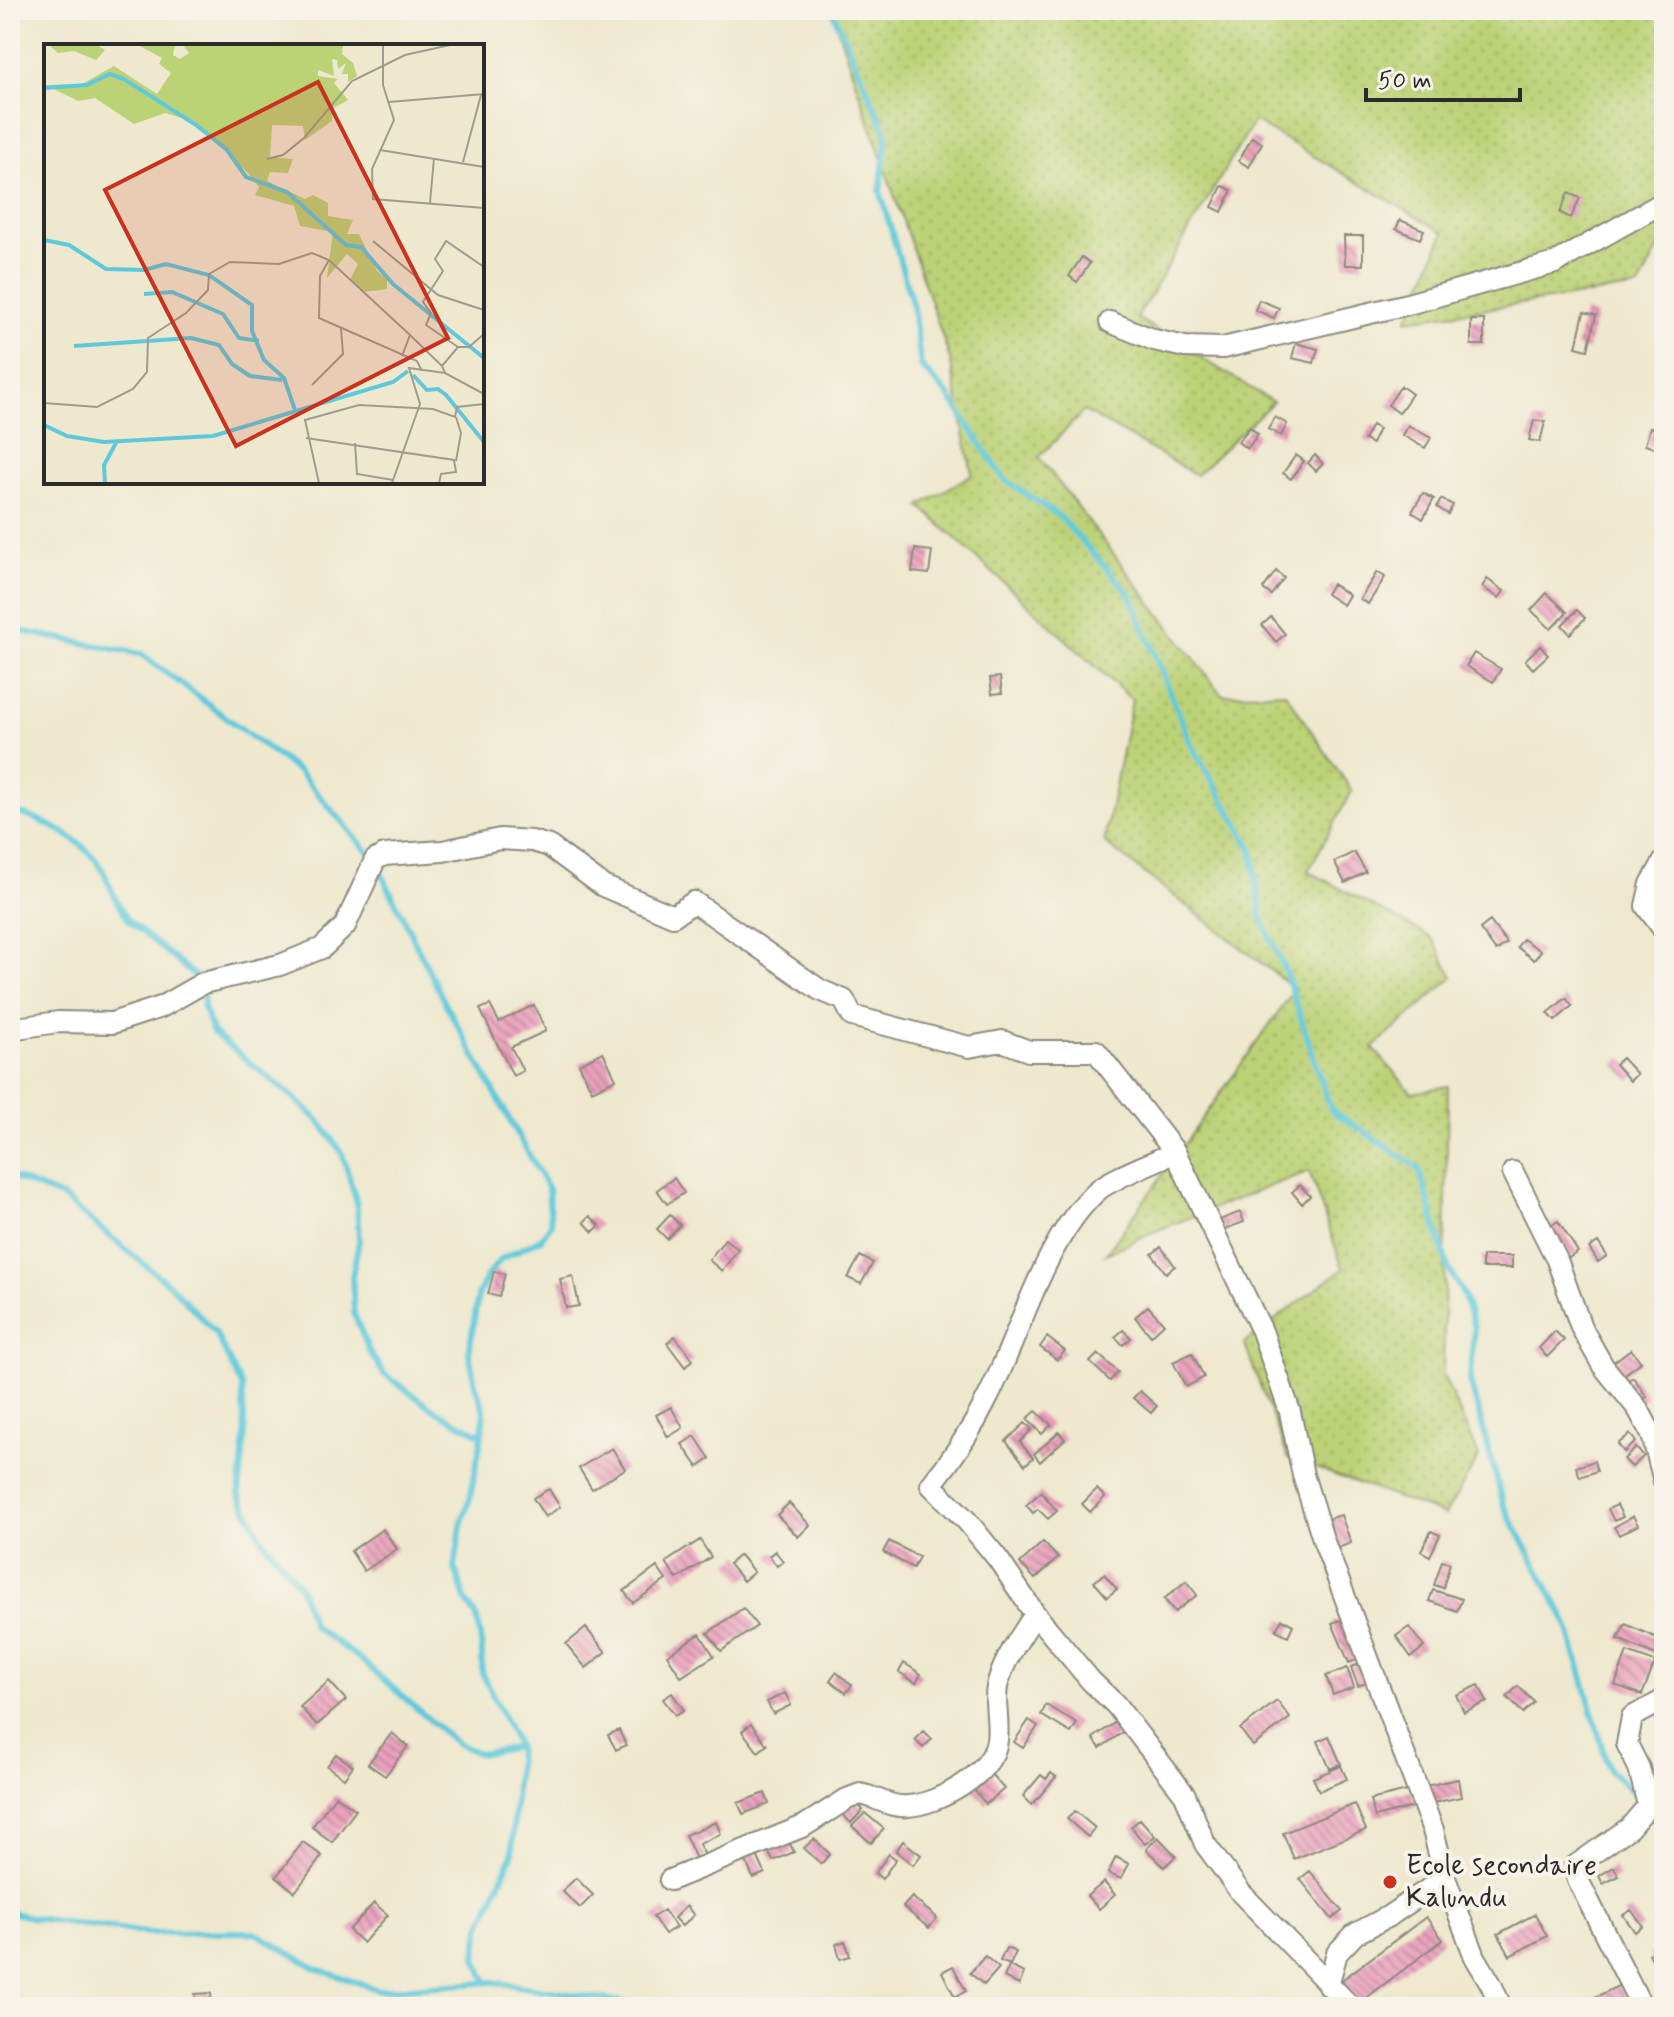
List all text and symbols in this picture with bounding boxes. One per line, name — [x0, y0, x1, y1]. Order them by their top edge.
inset map — [44, 44, 484, 484]
scale bar — [1366, 52, 1520, 102]
text: 50 m — [1378, 66, 1432, 97]
place label: Ecole secondaire Kalundu — [1406, 1848, 1597, 1917]
marker: Ecole secondaire Kalundu — [1381, 1873, 1399, 1891]

